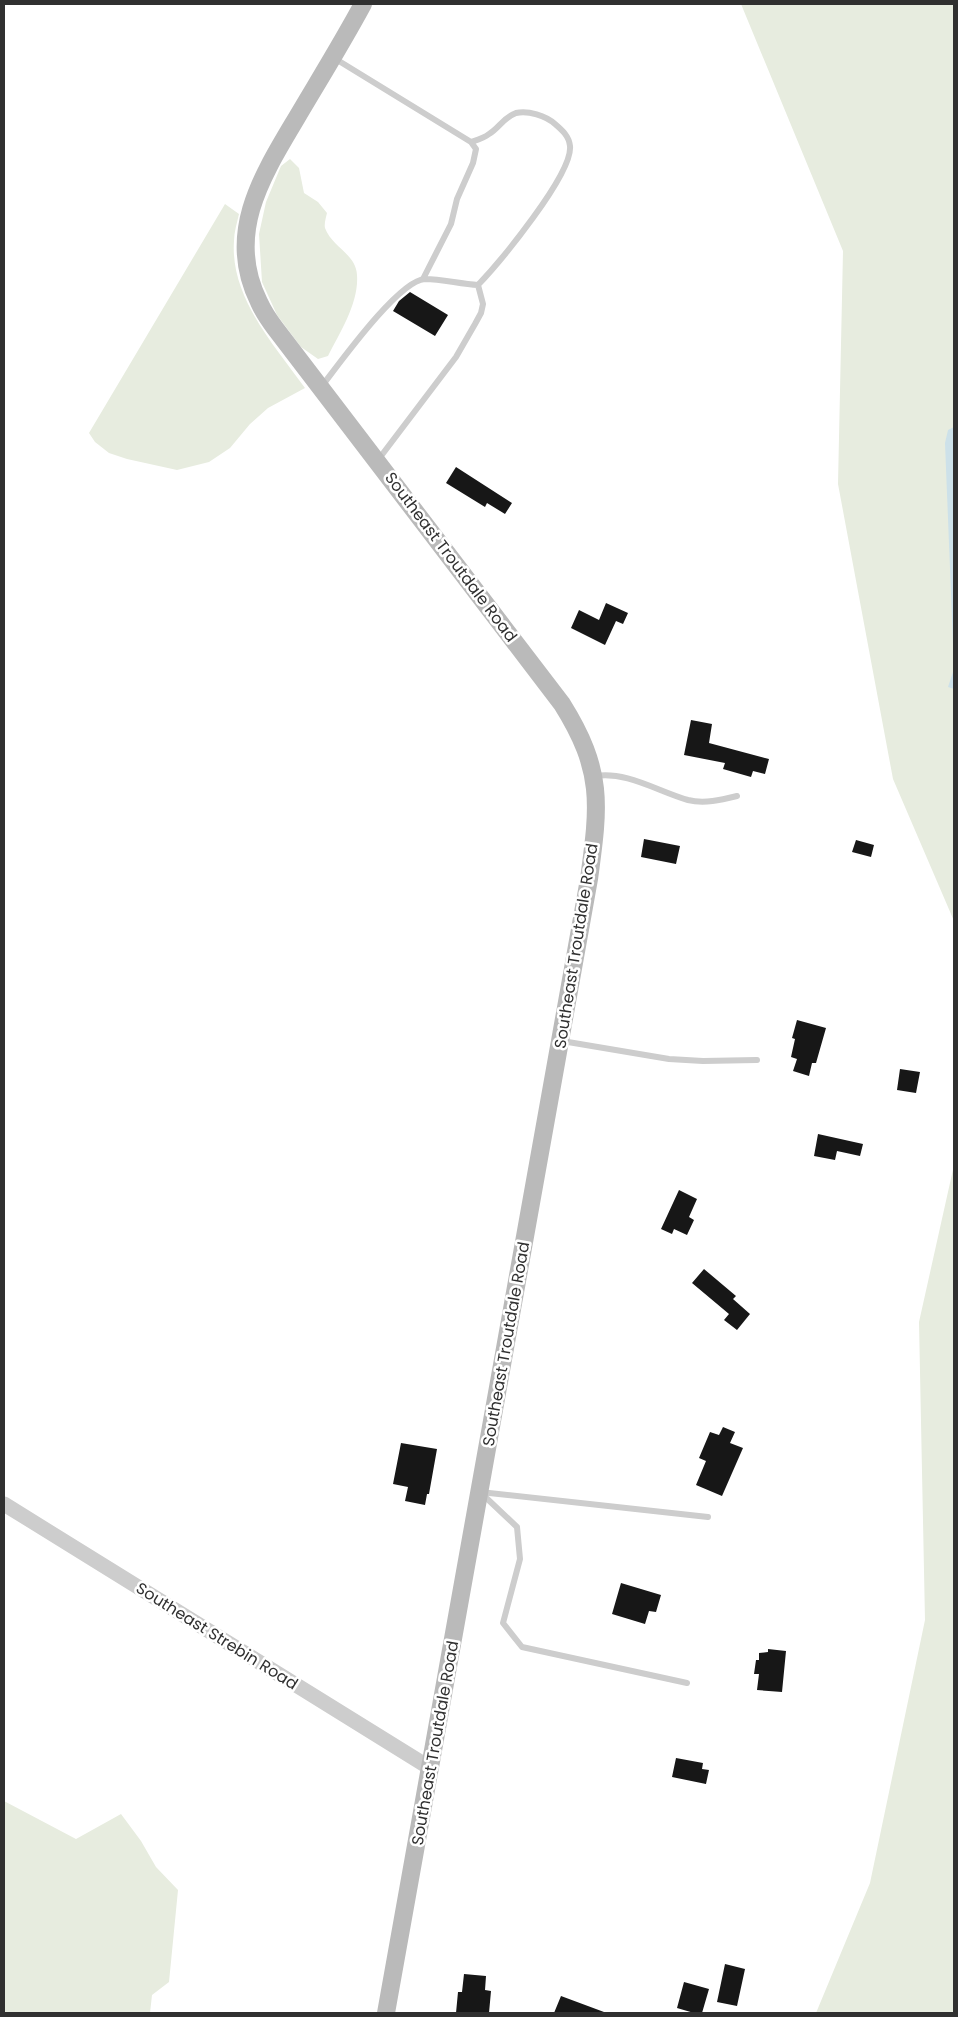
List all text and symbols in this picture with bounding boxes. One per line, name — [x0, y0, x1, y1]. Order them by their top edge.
street label: Southeast Troutdale Road — [379, 467, 523, 647]
street label: Southeast Troutdale Road — [548, 842, 604, 1050]
street label: Southeast Troutdale Road — [477, 1240, 535, 1448]
street label: Southeast Strebin Road — [132, 1577, 302, 1695]
street label: Southeast Troutdale Road — [406, 1639, 464, 1847]

